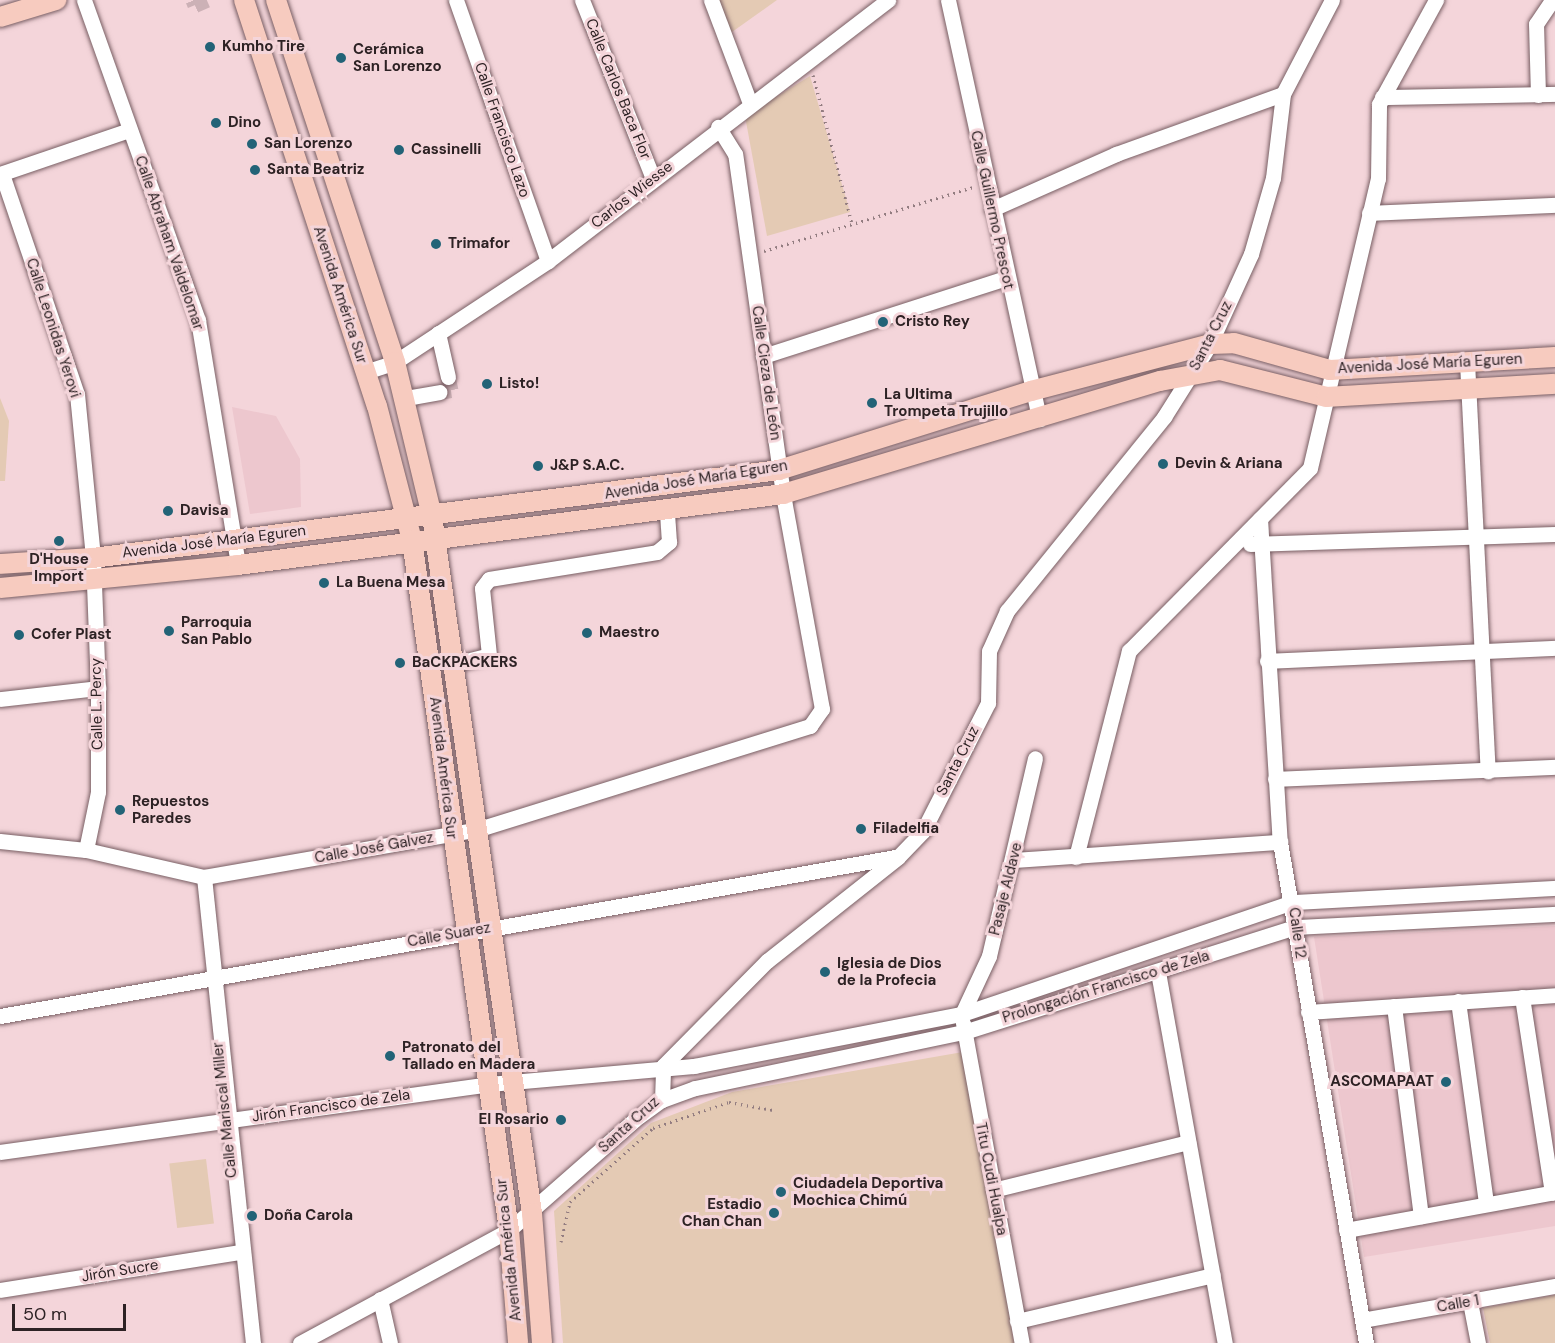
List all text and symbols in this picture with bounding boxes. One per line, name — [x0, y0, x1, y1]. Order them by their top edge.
street label: Calle Carlos Baca Flor — [582, 16, 654, 162]
place label: Kumho Tire — [222, 38, 305, 56]
marker: Kumho Tire — [203, 40, 217, 54]
place label: Cerámica San Lorenzo — [353, 40, 442, 75]
marker: Cerámica San Lorenzo — [334, 51, 348, 65]
street label: Calle Francisco Lazo — [470, 60, 534, 200]
place label: Dino — [228, 114, 261, 132]
marker: Dino — [209, 116, 223, 130]
street label: Calle Guillermo Prescot — [966, 129, 1018, 291]
place label: San Lorenzo — [264, 135, 353, 153]
marker: San Lorenzo — [245, 137, 259, 151]
place label: Cassinelli — [411, 141, 481, 159]
marker: Cassinelli — [392, 143, 406, 157]
street label: Calle Abraham Valdelomar — [131, 153, 207, 333]
street label: Carlos Wiesse — [588, 158, 676, 232]
place label: Santa Beatriz — [267, 161, 364, 179]
marker: Santa Beatriz — [248, 163, 262, 177]
street label: Avenida América Sur — [309, 224, 371, 366]
place label: Trimafor — [448, 235, 510, 253]
marker: Trimafor — [429, 237, 443, 251]
street label: Calle Leonidas Yerovi — [22, 256, 84, 400]
street label: Santa Cruz — [1186, 298, 1236, 374]
street label: Calle Cieza de León — [748, 305, 784, 441]
place label: Cristo Rey — [895, 313, 970, 331]
marker: Cristo Rey — [876, 315, 890, 329]
street label: Avenida José María Eguren — [1337, 350, 1523, 378]
place label: Listo! — [499, 375, 539, 393]
marker: Listo! — [480, 377, 494, 391]
place label: La Ultima Trompeta Trujillo — [884, 385, 1008, 420]
marker: La Ultima Trompeta Trujillo — [865, 396, 879, 410]
place label: Devin & Ariana — [1175, 455, 1283, 473]
place label: J&P S.A.C. — [550, 457, 624, 475]
street label: Avenida José María Eguren — [603, 457, 789, 503]
marker: Devin & Ariana — [1156, 457, 1170, 471]
marker: J&P S.A.C. — [531, 459, 545, 473]
place label: Davisa — [180, 502, 229, 520]
marker: Davisa — [161, 504, 175, 518]
street label: Avenida José María Eguren — [121, 522, 307, 562]
marker: D'House Import — [52, 534, 66, 548]
place label: D'House Import — [29, 550, 89, 585]
place label: La Buena Mesa — [336, 574, 445, 592]
marker: La Buena Mesa — [317, 576, 331, 590]
place label: Parroquia San Pablo — [181, 613, 252, 648]
marker: Parroquia San Pablo — [162, 624, 176, 638]
place label: Maestro — [599, 624, 660, 642]
place label: Cofer Plast — [31, 626, 111, 644]
marker: Maestro — [580, 626, 594, 640]
marker: Cofer Plast — [12, 628, 26, 642]
place label: BaCKPACKERS — [412, 654, 518, 672]
marker: BaCKPACKERS — [393, 656, 407, 670]
street label: Calle L. Percy — [87, 658, 107, 750]
street label: Avenida América Sur — [425, 696, 461, 840]
street label: Santa Cruz — [933, 723, 983, 799]
place label: Repuestos Paredes — [132, 792, 209, 827]
marker: Repuestos Paredes — [113, 803, 127, 817]
place label: Filadelfia — [873, 820, 939, 838]
marker: Filadelfia — [854, 822, 868, 836]
street label: Calle José Galvez — [313, 829, 435, 867]
street label: Pasaje Aldave — [986, 841, 1026, 937]
street label: Calle 12 — [1285, 906, 1309, 960]
street label: Calle Suarez — [406, 919, 492, 951]
street label: Prolongación Francisco de Zela — [1000, 947, 1212, 1027]
place label: Iglesia de Dios de la Profecia — [837, 954, 942, 989]
marker: Iglesia de Dios de la Profecia — [818, 965, 832, 979]
place label: Patronato del Tallado en Madera — [402, 1038, 535, 1073]
street label: Calle Mariscal Miller — [209, 1041, 241, 1179]
marker: Patronato del Tallado en Madera — [383, 1049, 397, 1063]
place label: ASCOMAPAAT — [1330, 1073, 1434, 1091]
marker: ASCOMAPAAT — [1439, 1075, 1453, 1089]
street label: Jirón Francisco de Zela — [251, 1086, 411, 1126]
street label: Santa Cruz — [595, 1093, 663, 1157]
place label: El Rosario — [478, 1111, 549, 1129]
marker: El Rosario — [554, 1113, 568, 1127]
street label: Titu Cudi Hualpa — [971, 1121, 1011, 1237]
place label: Ciudadela Deportiva Mochica Chimú — [793, 1174, 943, 1209]
street label: Avenida América Sur — [493, 1178, 525, 1322]
marker: Ciudadela Deportiva Mochica Chimú — [774, 1185, 788, 1199]
place label: Estadio Chan Chan — [682, 1195, 762, 1230]
marker: Estadio Chan Chan — [767, 1206, 781, 1220]
place label: Doña Carola — [264, 1207, 353, 1225]
marker: Doña Carola — [245, 1209, 259, 1223]
street label: Jirón Sucre — [80, 1256, 160, 1286]
street label: Calle 1 — [1435, 1291, 1481, 1317]
scale bar — [15, 1292, 129, 1330]
text: 50 m — [23, 1302, 67, 1326]

